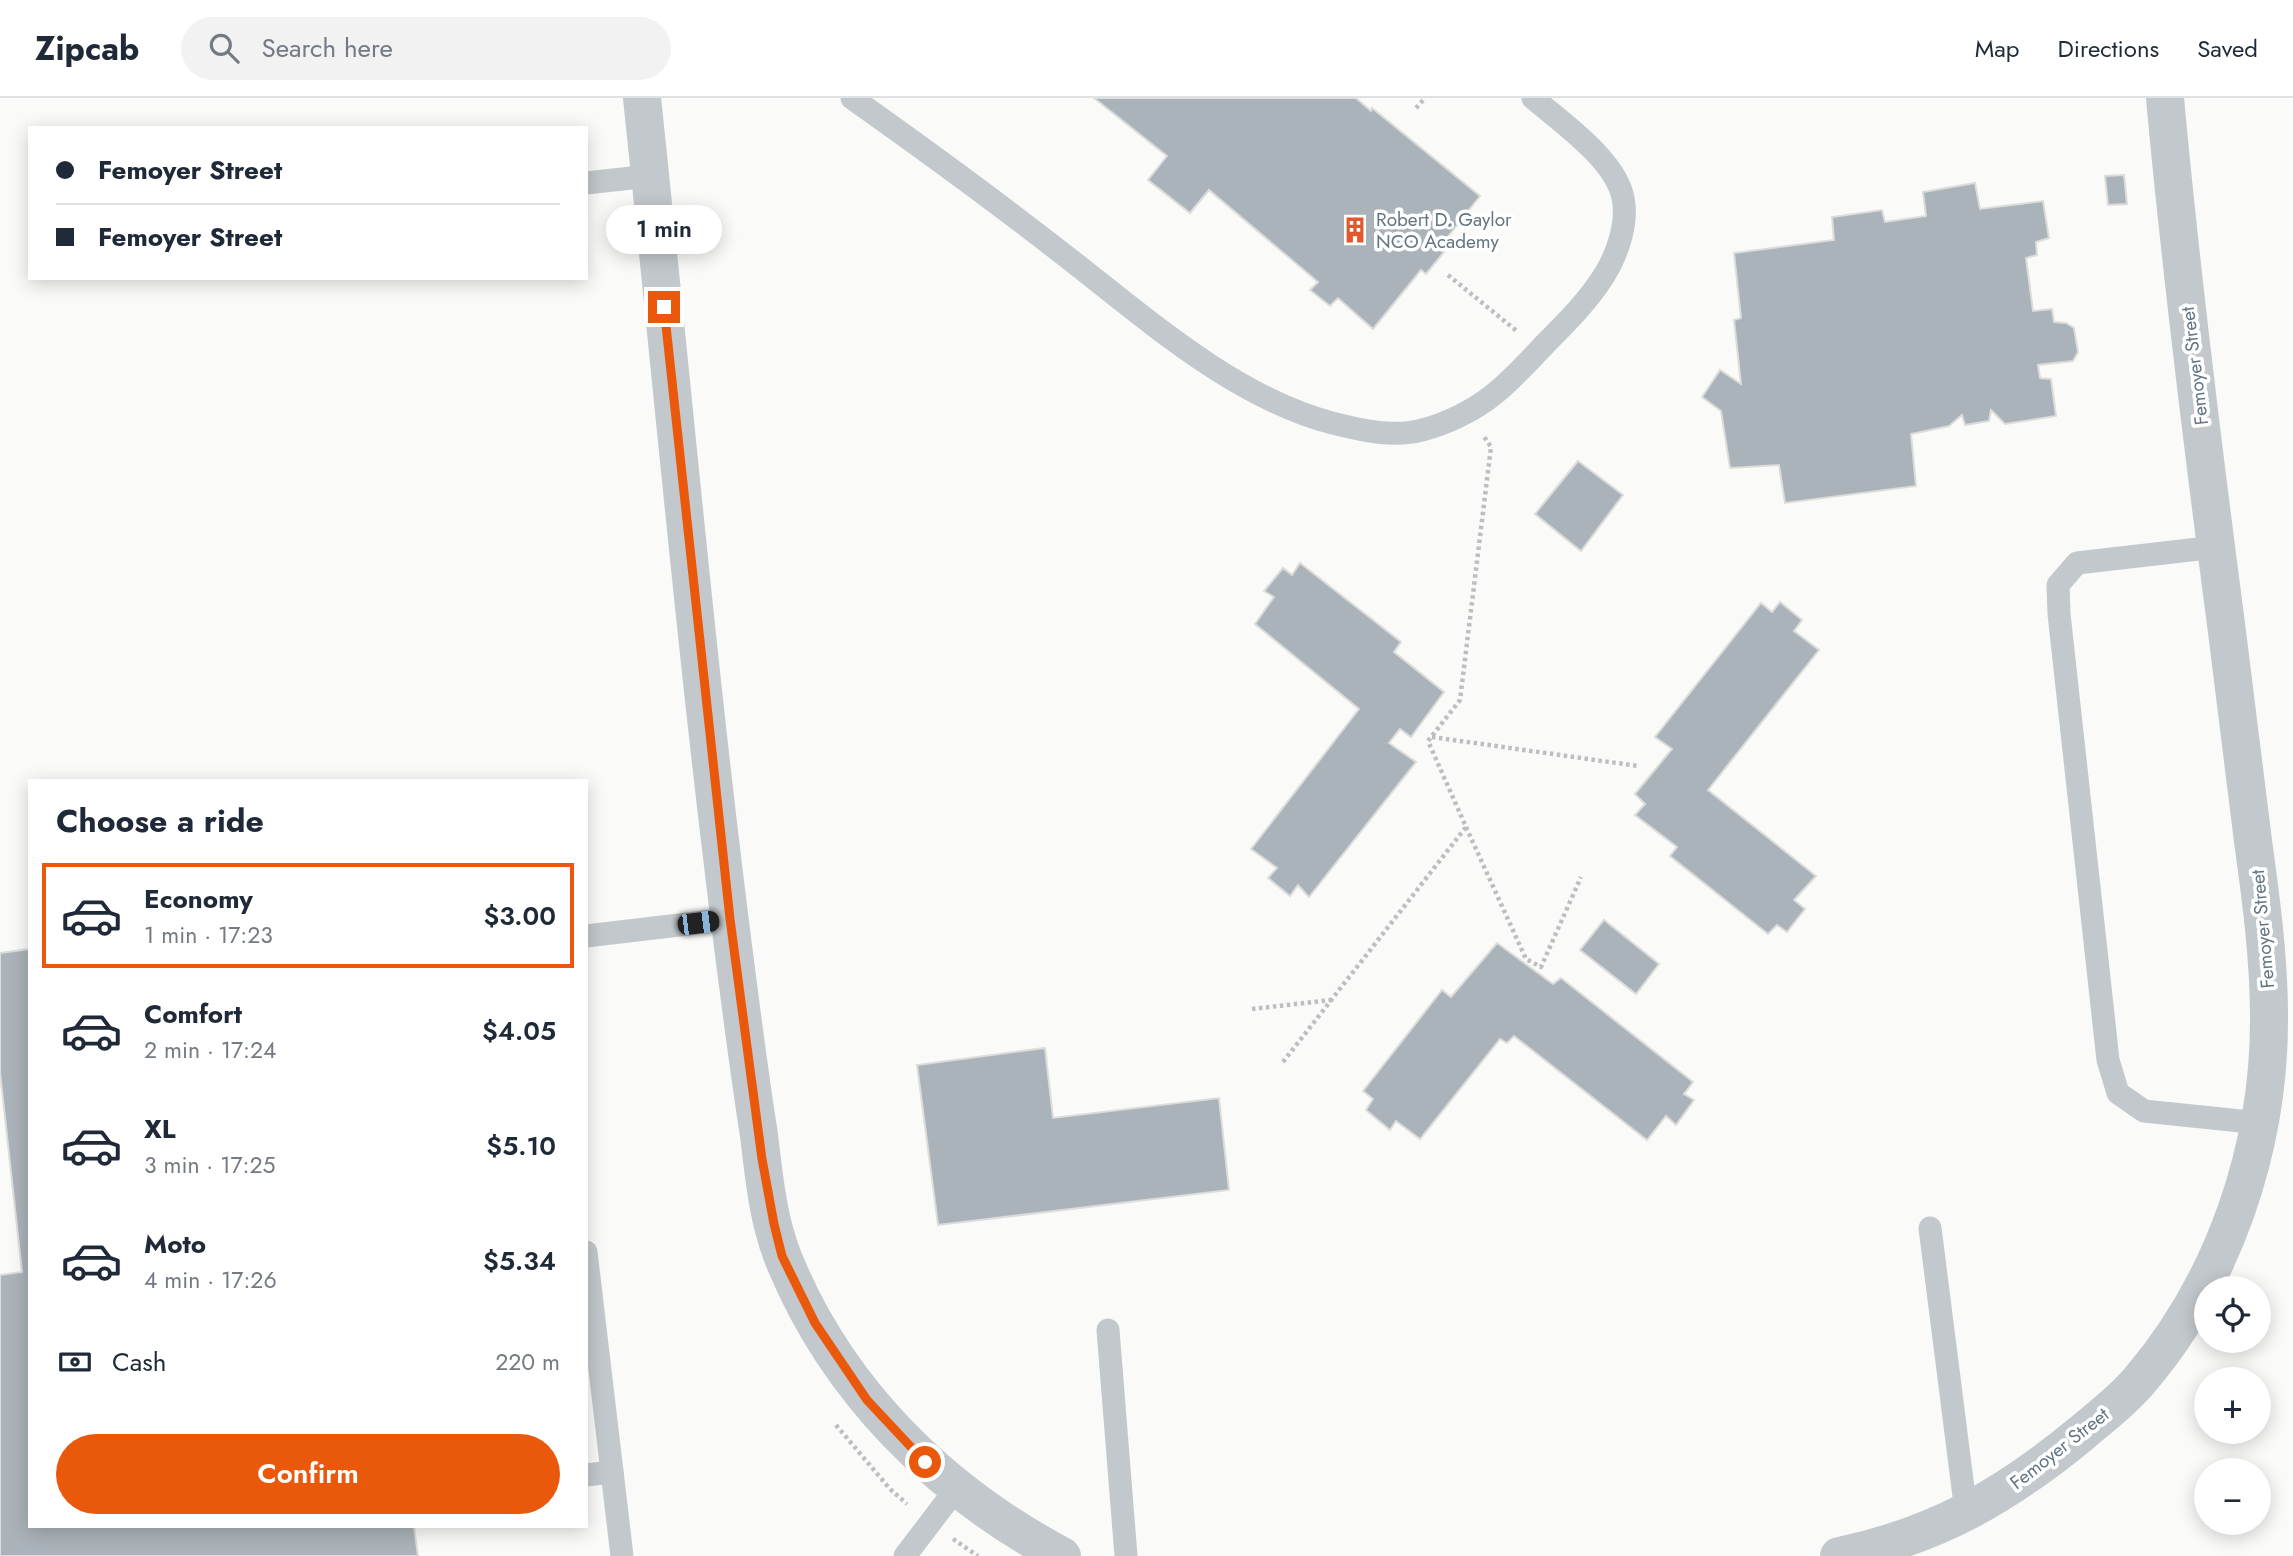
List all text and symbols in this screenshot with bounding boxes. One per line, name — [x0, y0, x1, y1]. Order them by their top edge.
search box — [181, 17, 671, 80]
text: Zipcab — [35, 25, 139, 72]
icon: search — [205, 29, 243, 67]
text: Search here — [261, 29, 393, 67]
text: Map — [1975, 31, 2020, 66]
text: Directions — [2058, 31, 2159, 66]
text: Saved — [2197, 31, 2258, 66]
text: Femoyer Street — [98, 151, 282, 189]
callout: 1 min — [606, 206, 722, 254]
place label: Robert D. Gaylor NCO Academy — [1376, 206, 1512, 255]
text: 1 min — [636, 212, 692, 246]
building icon: Robert D. Gaylor NCO Academy — [1340, 215, 1370, 245]
text: Femoyer Street — [98, 218, 282, 256]
route end — [648, 291, 680, 323]
street label: Femoyer Street — [2174, 305, 2215, 427]
text: Choose a ride — [56, 798, 264, 844]
street label: Femoyer Street — [2244, 868, 2281, 989]
text: Economy — [144, 880, 253, 918]
icon: car — [60, 884, 123, 947]
text: $3.00 — [483, 897, 556, 935]
car — [676, 910, 721, 936]
text: 1 min · 17:23 — [144, 918, 273, 952]
text: Comfort — [144, 995, 242, 1033]
icon: car — [60, 999, 123, 1062]
text: $4.05 — [482, 1012, 556, 1050]
text: 2 min · 17:24 — [144, 1033, 277, 1067]
text: XL — [144, 1110, 176, 1148]
icon: car — [60, 1114, 123, 1177]
text: $5.10 — [486, 1127, 556, 1165]
text: 3 min · 17:25 — [144, 1148, 276, 1182]
text: Moto — [144, 1225, 206, 1263]
icon: car — [60, 1229, 123, 1292]
text: $5.34 — [483, 1242, 556, 1280]
text: 4 min · 17:26 — [144, 1263, 277, 1297]
map controls — [2194, 1276, 2271, 1535]
button: locate — [2194, 1276, 2271, 1353]
icon: cash — [56, 1343, 94, 1381]
text: Cash — [112, 1343, 166, 1381]
text: 220 m — [495, 1345, 560, 1379]
button: + — [2194, 1367, 2271, 1444]
street label: Femoyer Street — [2004, 1401, 2115, 1496]
button: Confirm — [56, 1434, 560, 1514]
route start — [909, 1446, 941, 1478]
button: − — [2194, 1458, 2271, 1535]

